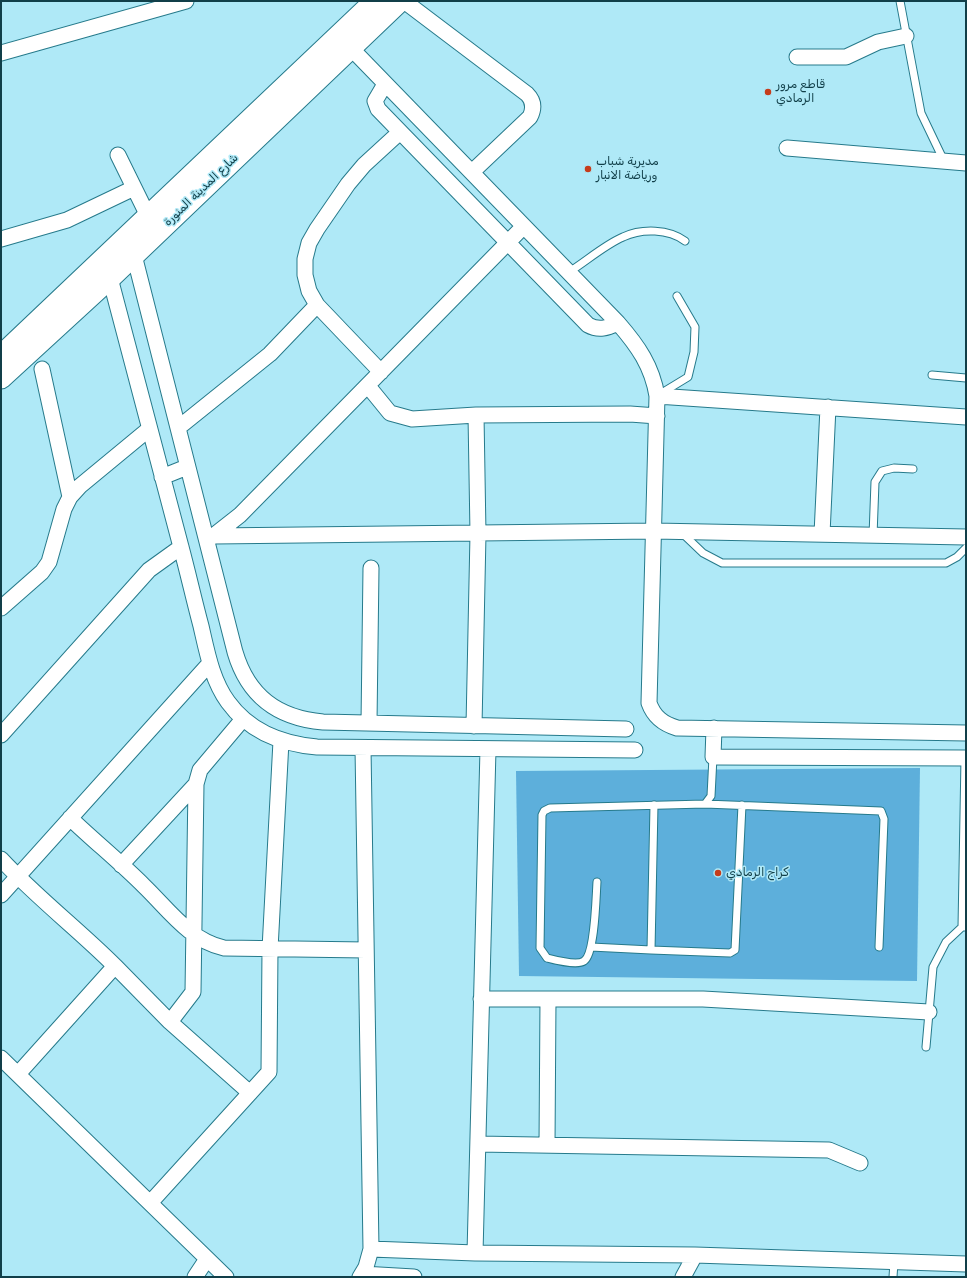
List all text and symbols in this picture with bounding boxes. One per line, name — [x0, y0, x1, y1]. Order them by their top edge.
place label: قاطع مرور الرمادي — [776, 78, 825, 106]
marker: قاطع مرور الرمادي — [763, 87, 773, 97]
street label: شارع المدينة المنورة — [161, 151, 241, 229]
place label: مديرية شباب ورياضة الانبار — [596, 155, 659, 183]
marker: مديرية شباب ورياضة الانبار — [583, 164, 593, 174]
place label: كراج الرمادي — [726, 866, 789, 880]
marker: كراج الرمادي — [713, 868, 723, 878]

